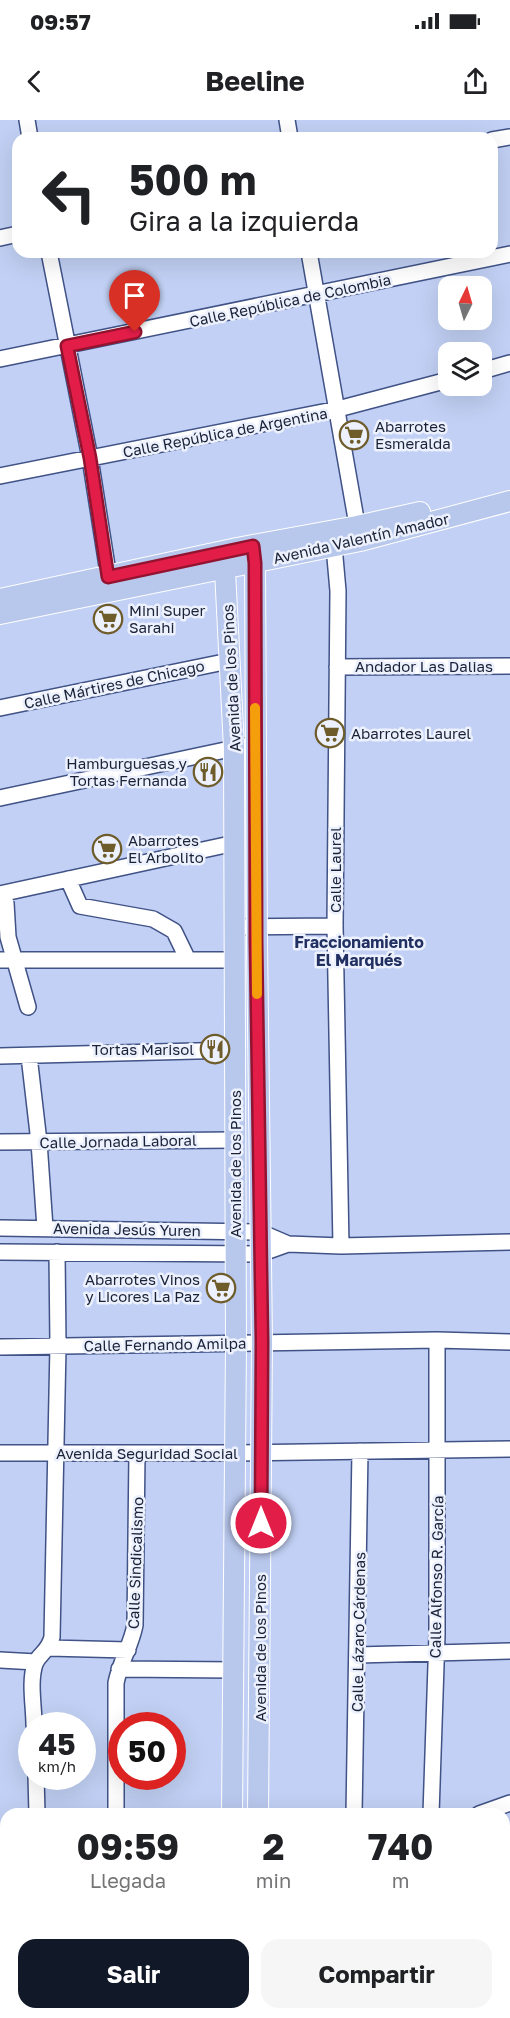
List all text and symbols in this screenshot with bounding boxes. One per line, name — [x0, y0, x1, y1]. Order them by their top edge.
text: 09:57 — [30, 8, 91, 35]
icon: back — [18, 65, 51, 98]
text: Beeline — [205, 65, 305, 97]
icon: share — [459, 65, 492, 98]
text: 500 m — [129, 154, 256, 204]
icon: left — [30, 156, 108, 234]
text: Gira a la izquierda — [129, 205, 359, 237]
pin — [109, 270, 160, 332]
street label: Calle República de Colombia — [188, 270, 392, 330]
north arrow — [438, 276, 492, 330]
map controls — [438, 276, 492, 396]
icon: arrive — [118, 279, 151, 312]
button: layers — [438, 342, 492, 396]
street label: Calle República de Argentina — [121, 403, 329, 461]
place label: Abarrotes Esmeralda — [375, 417, 451, 452]
supermarket icon: Abarrotes Esmeralda — [338, 419, 370, 451]
street label: Avenida Valentín Amador — [271, 509, 451, 567]
place label: Mini Super Sarahi — [129, 601, 206, 636]
supermarket icon: Mini Super Sarahi — [92, 603, 124, 635]
street label: Avenida de los Pinos — [218, 604, 244, 752]
street label: Calle Mártires de Chicago — [22, 656, 206, 712]
street label: Andador Las Dalias — [355, 657, 493, 675]
supermarket icon: Abarrotes Laurel — [314, 717, 346, 749]
place label: Abarrotes Laurel — [351, 724, 471, 742]
place label: Hamburguesas y Tortas Fernanda — [66, 754, 188, 789]
restaurant icon: Hamburguesas y Tortas Fernanda — [192, 756, 224, 788]
street label: Calle Laurel — [326, 827, 344, 913]
place label: Abarrotes El Arbolito — [128, 831, 204, 866]
supermarket icon: Abarrotes El Arbolito — [91, 833, 123, 865]
district label: Fraccionamiento El Marqués — [294, 932, 424, 970]
restaurant icon: Tortas Marisol — [199, 1033, 231, 1065]
place label: Tortas Marisol — [92, 1040, 194, 1058]
street label: Avenida de los Pinos — [226, 1090, 244, 1238]
street label: Calle Jornada Laboral — [39, 1131, 197, 1151]
street label: Avenida Jesús Yuren — [53, 1219, 201, 1239]
place label: Abarrotes Vinos y Licores La Paz — [85, 1270, 200, 1305]
supermarket icon: Abarrotes Vinos y Licores La Paz — [205, 1272, 237, 1304]
street label: Calle Fernando Amilpa — [84, 1334, 246, 1354]
street label: Avenida Seguridad Social — [56, 1444, 238, 1462]
position arrow — [229, 1491, 293, 1555]
street label: Calle Alfonso R. García — [426, 1495, 446, 1659]
street label: Calle Sindicalismo — [124, 1497, 146, 1629]
street label: Calle Lázaro Cárdenas — [348, 1552, 368, 1712]
street label: Avenida de los Pinos — [251, 1574, 269, 1722]
speed limit sign: 50 — [108, 1712, 186, 1790]
text: 45 — [38, 1726, 76, 1762]
text: km/h — [38, 1757, 76, 1775]
text: 09:59 — [77, 1825, 179, 1868]
text: 2 — [263, 1825, 285, 1868]
text: 740 — [368, 1825, 433, 1868]
text: Llegada — [90, 1868, 166, 1892]
text: min — [256, 1868, 291, 1892]
text: m — [392, 1868, 409, 1892]
button: Salir — [18, 1939, 249, 2008]
button: Compartir — [261, 1939, 492, 2008]

